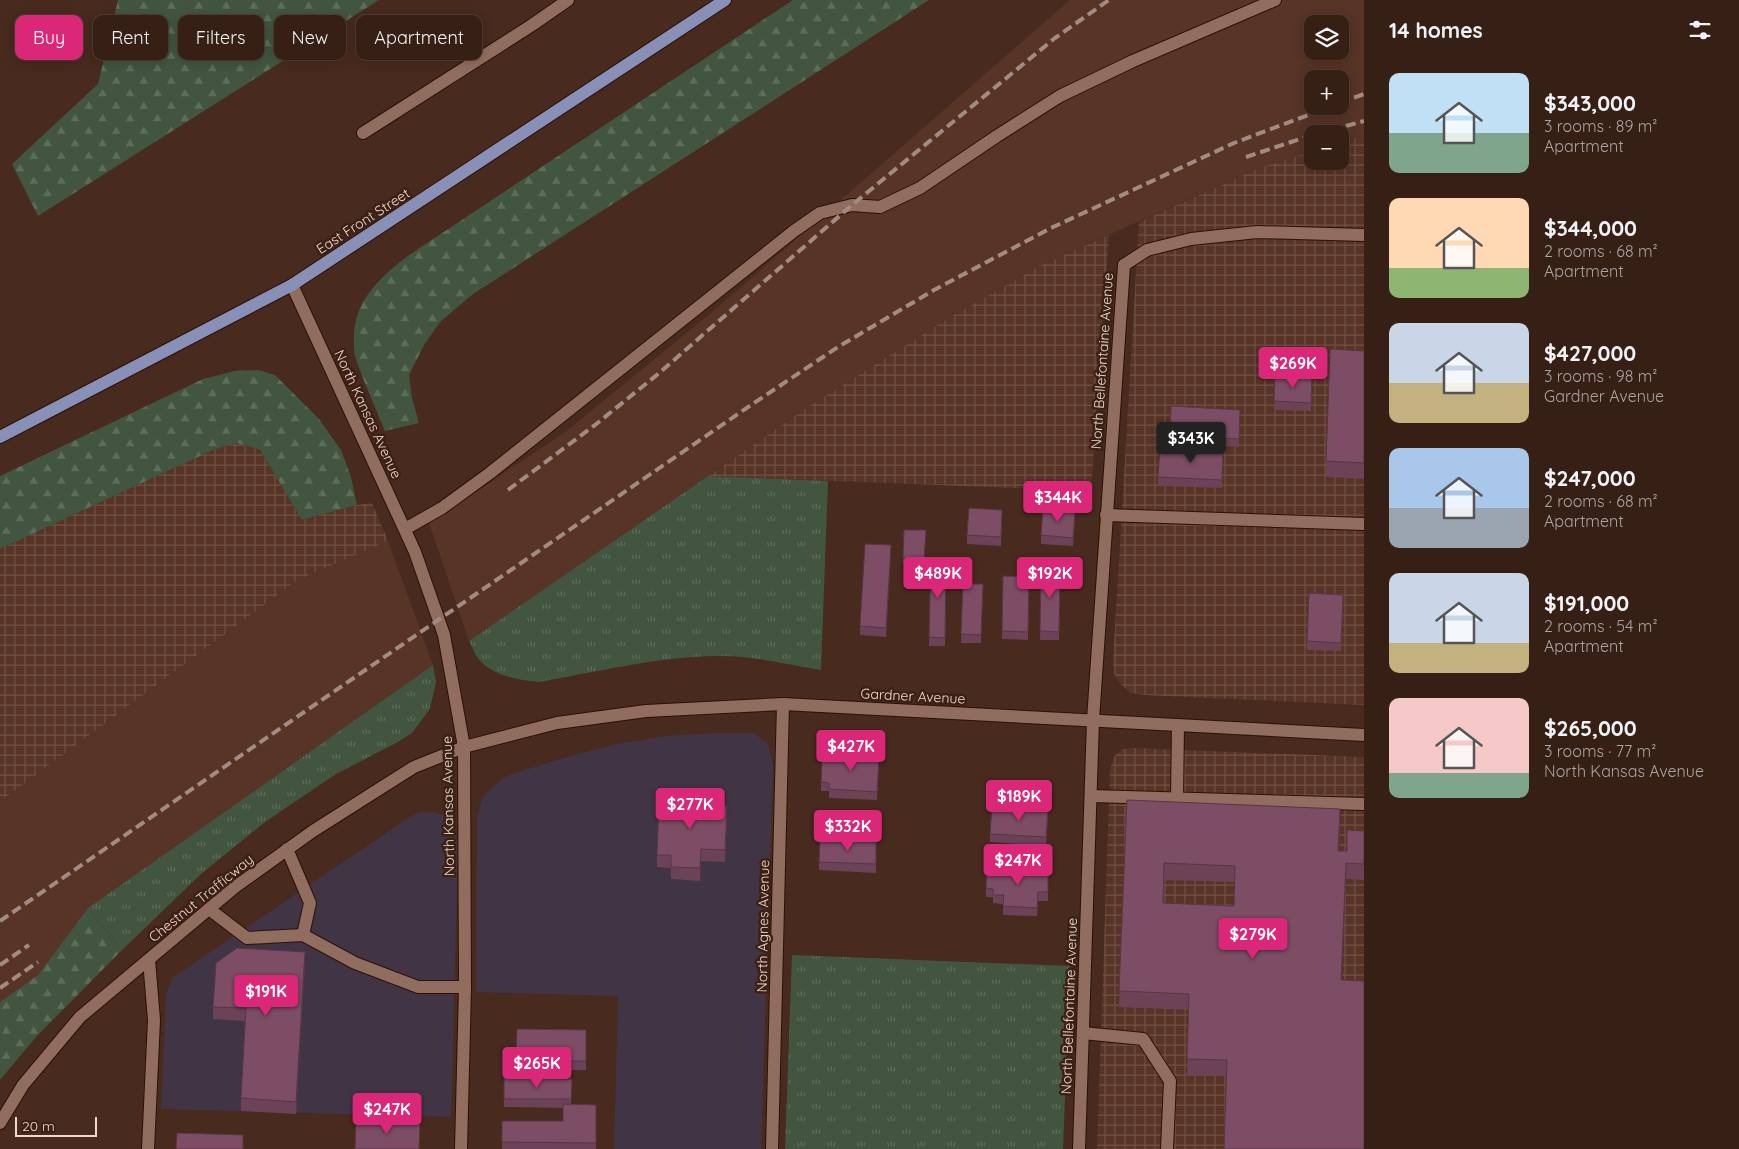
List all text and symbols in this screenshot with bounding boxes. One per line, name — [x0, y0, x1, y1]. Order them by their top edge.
chip: Buy — [15, 15, 83, 60]
chip: Rent — [93, 15, 168, 60]
chip: Filters — [178, 15, 264, 60]
chip: New — [274, 15, 346, 60]
chip: Apartment — [356, 15, 482, 60]
map controls — [1304, 15, 1349, 170]
button: layers — [1304, 15, 1349, 60]
icon: filters — [1686, 16, 1714, 44]
text: 14 homes — [1389, 17, 1483, 43]
button: + — [1304, 70, 1349, 115]
text: $343,000 — [1544, 90, 1636, 116]
icon: home — [1429, 93, 1489, 153]
text: 3 rooms · 89 m² — [1544, 116, 1657, 136]
button: − — [1304, 125, 1349, 170]
text: Apartment — [1544, 136, 1624, 156]
street label: East Front Street — [313, 184, 413, 258]
text: $344,000 — [1544, 215, 1637, 241]
icon: home — [1429, 218, 1489, 278]
text: 2 rooms · 68 m² — [1544, 241, 1658, 261]
text: Apartment — [1544, 261, 1624, 281]
street label: North Bellefontaine Avenue — [1087, 272, 1117, 450]
text: $427,000 — [1544, 340, 1636, 366]
icon: home — [1429, 343, 1489, 403]
pin: $269K — [1258, 346, 1328, 389]
street label: North Kansas Avenue — [330, 347, 406, 481]
text: $269K — [1269, 353, 1317, 373]
text: 3 rooms · 98 m² — [1544, 366, 1657, 386]
text: Gardner Avenue — [1544, 386, 1664, 406]
pin: $343K — [1156, 422, 1226, 464]
text: $343K — [1168, 428, 1214, 448]
text: $247,000 — [1544, 465, 1636, 491]
icon: home — [1429, 468, 1489, 528]
pin: $344K — [1023, 480, 1093, 523]
text: $344K — [1034, 487, 1082, 507]
text: 2 rooms · 68 m² — [1544, 491, 1658, 511]
text: Apartment — [1544, 511, 1624, 531]
pin: $489K — [903, 556, 973, 599]
pin: $192K — [1015, 556, 1085, 599]
text: $489K — [914, 563, 962, 583]
text: $192K — [1028, 563, 1072, 583]
text: $191,000 — [1544, 590, 1629, 616]
icon: home — [1429, 593, 1489, 653]
text: 2 rooms · 54 m² — [1544, 616, 1658, 636]
text: Apartment — [1544, 636, 1624, 656]
street label: Gardner Avenue — [860, 684, 966, 708]
text: $265,000 — [1544, 715, 1637, 741]
icon: home — [1429, 718, 1489, 778]
pin: $427K — [816, 730, 886, 772]
street label: North Kansas Avenue — [438, 736, 458, 876]
text: $427K — [827, 736, 875, 756]
text: 3 rooms · 77 m² — [1544, 741, 1656, 761]
text: North Kansas Avenue — [1544, 761, 1704, 781]
pin: $189K — [984, 780, 1054, 822]
text: $189K — [997, 786, 1041, 806]
pin: $277K — [655, 788, 725, 830]
text: $277K — [667, 794, 713, 814]
pin: $332K — [813, 810, 883, 852]
text: $332K — [825, 816, 871, 836]
pin: $247K — [983, 844, 1053, 886]
street label: Chestnut Trafficway — [145, 850, 257, 946]
text: $247K — [995, 850, 1041, 870]
street label: North Agnes Avenue — [753, 859, 773, 992]
street label: North Bellefontaine Avenue — [1057, 917, 1081, 1095]
pin: $279K — [1218, 918, 1288, 960]
text: $279K — [1229, 924, 1277, 944]
pin: $191K — [231, 974, 301, 1017]
text: $191K — [245, 981, 287, 1001]
pin: $265K — [502, 1046, 572, 1089]
text: $265K — [513, 1053, 561, 1073]
pin: $247K — [352, 1092, 422, 1135]
text: $247K — [364, 1099, 410, 1119]
scale bar — [15, 1114, 98, 1137]
text: 20 m — [22, 1117, 55, 1135]

